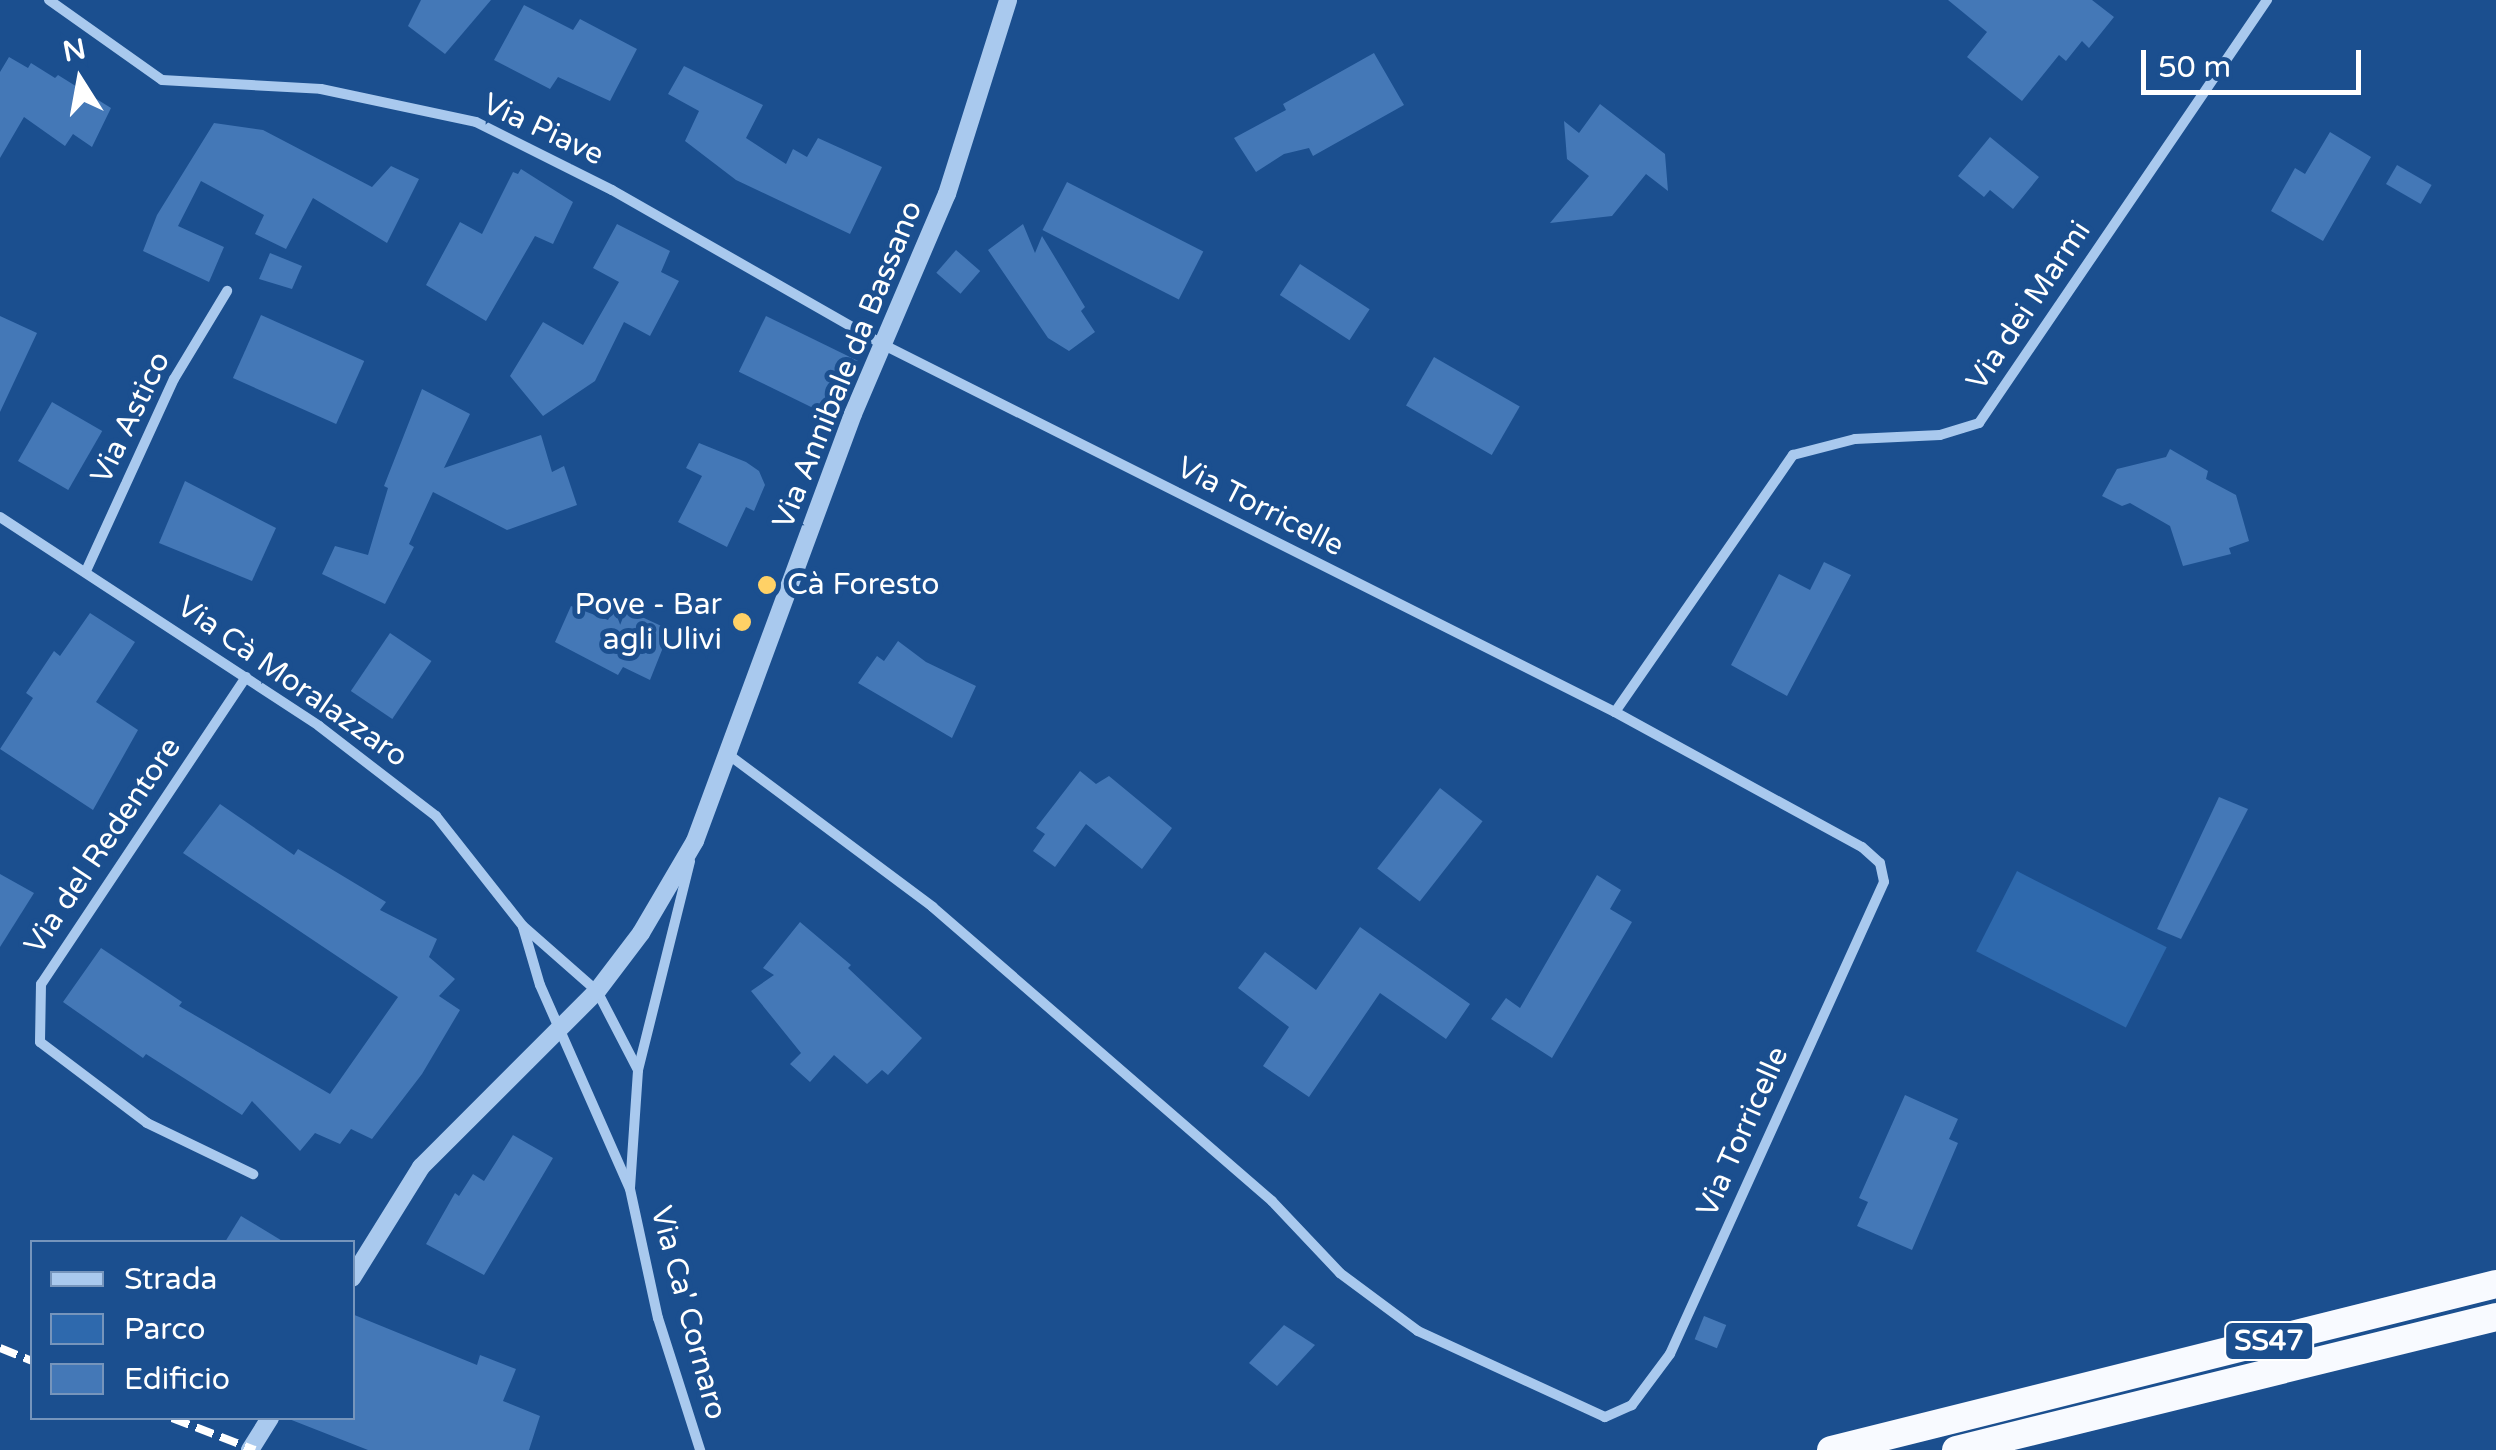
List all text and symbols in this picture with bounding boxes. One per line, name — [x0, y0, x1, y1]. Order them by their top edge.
north arrow — [30, 30, 130, 130]
scale bar — [2146, 30, 2366, 92]
text: N — [60, 32, 89, 69]
text: 50 m — [2158, 49, 2231, 86]
street label: Via Piave — [477, 86, 609, 174]
street label: Via Annibale da Bassano — [766, 196, 930, 534]
street label: Via dei Marmi — [1959, 215, 2099, 397]
street label: Via Astico — [84, 346, 178, 490]
street label: Via Torricelle — [1171, 450, 1349, 564]
place label: Cà Foresto — [787, 567, 940, 603]
marker: Cà Foresto — [756, 574, 778, 596]
place label: Pove - Bar agli Ulivi — [575, 587, 722, 658]
street label: Via Cà Moralazzaro — [170, 589, 414, 775]
marker: Pove - Bar agli Ulivi — [731, 611, 753, 633]
street label: Via del Redentore — [17, 731, 189, 961]
street label: Via Torricelle — [1689, 1041, 1797, 1223]
street label: Via Ca' Cornaro — [642, 1202, 734, 1424]
legend — [30, 1240, 355, 1420]
text: Strada — [124, 1261, 217, 1298]
text: Parco — [124, 1311, 205, 1348]
road number: SS47 — [2224, 1318, 2314, 1364]
text: Edificio — [124, 1361, 230, 1398]

